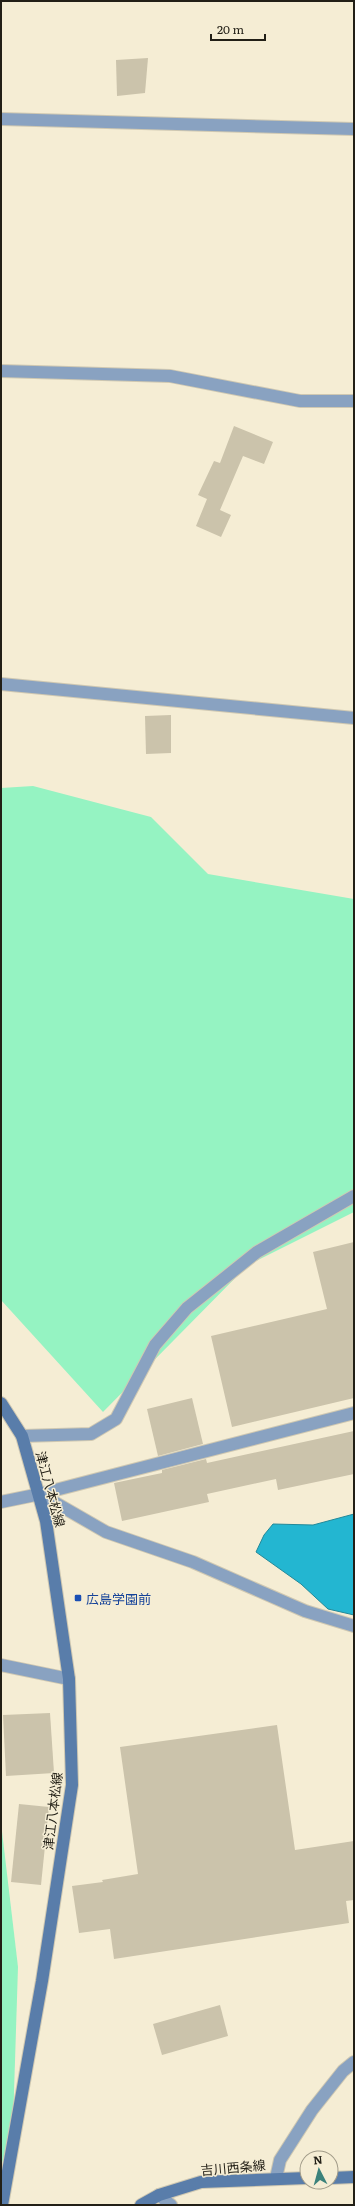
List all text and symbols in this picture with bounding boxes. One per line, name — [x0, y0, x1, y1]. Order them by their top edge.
scale bar — [211, 16, 265, 42]
text: 20 m — [217, 20, 244, 38]
street label: 津江八本松線 — [32, 1449, 70, 1529]
place label: 広島学園前 — [86, 1589, 151, 1608]
marker: 広島学園前 — [73, 1593, 83, 1603]
street label: 津江八本松線 — [38, 1771, 66, 1851]
north arrow — [299, 2150, 339, 2190]
text: N — [312, 2151, 323, 2167]
street label: 吉川西条線 — [200, 2155, 266, 2179]

